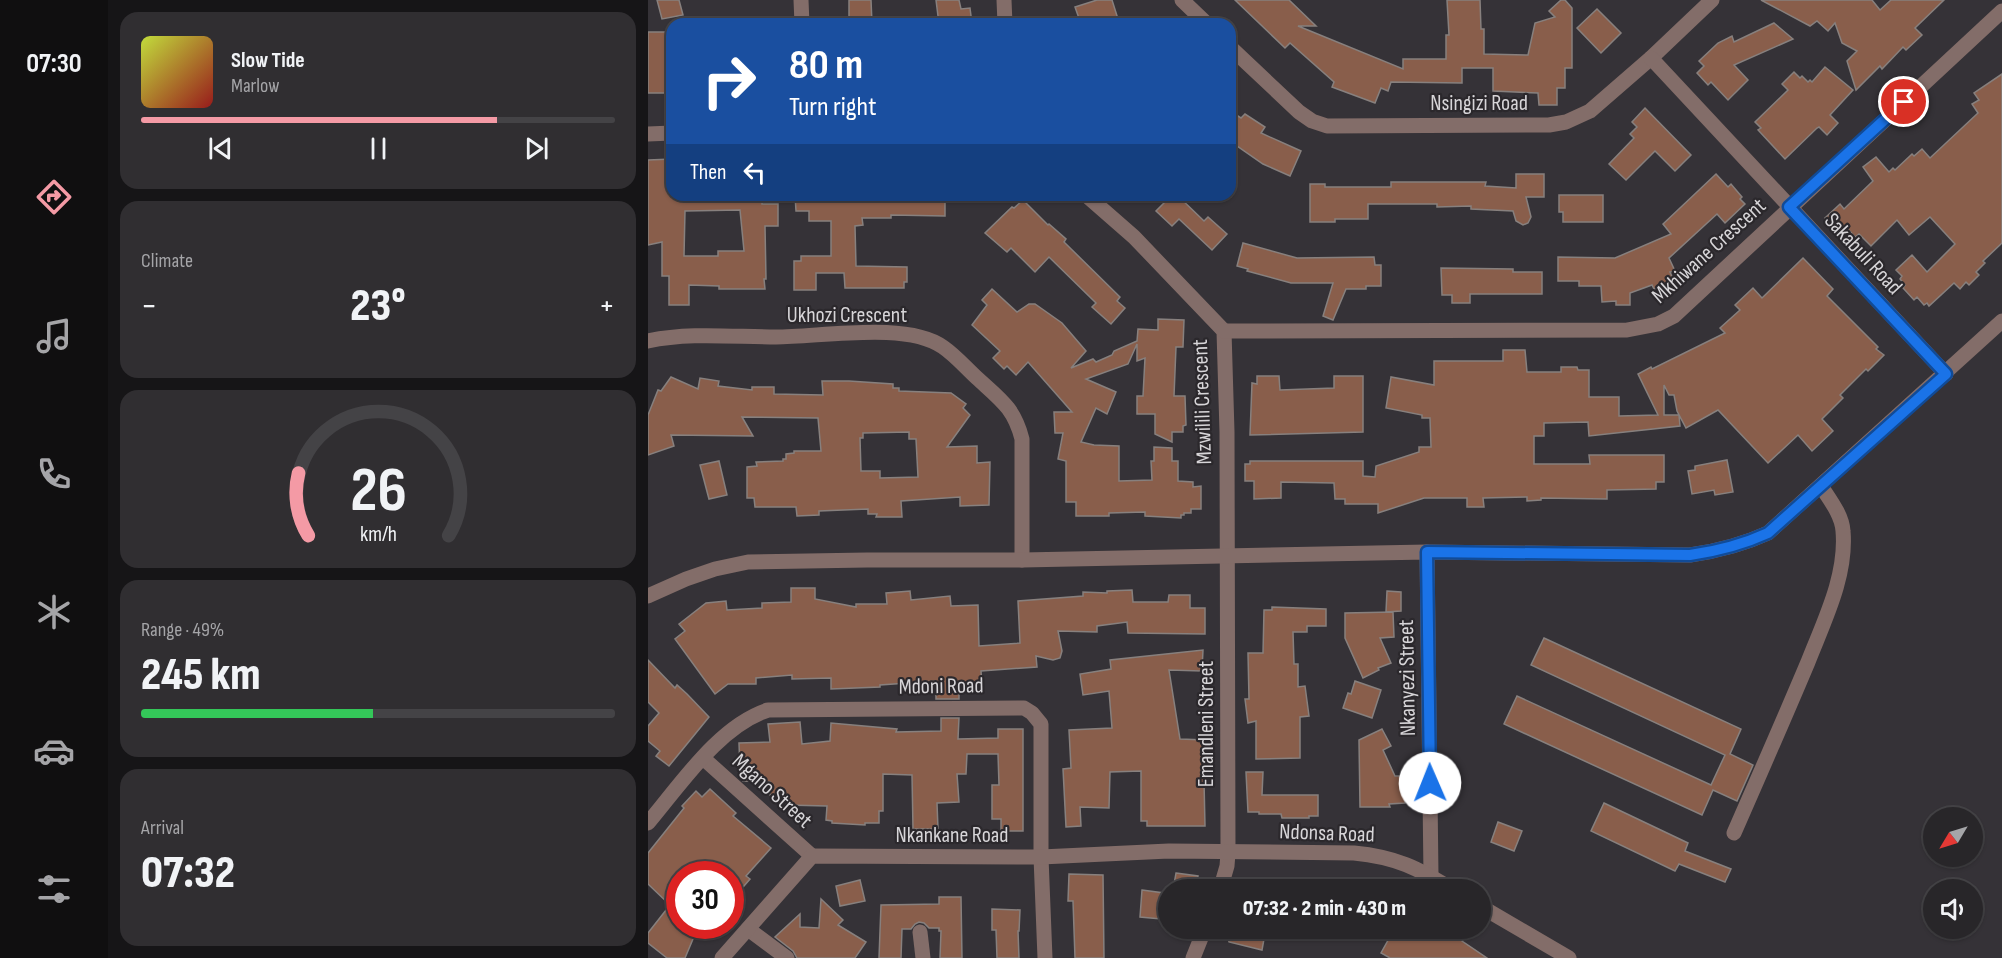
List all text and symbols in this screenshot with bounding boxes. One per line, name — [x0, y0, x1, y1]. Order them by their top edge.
text: 80 m — [789, 40, 863, 91]
icon: right — [690, 42, 768, 120]
text: Slow Tide — [231, 47, 305, 74]
text: 07:30 — [26, 48, 82, 80]
text: Marlow — [231, 74, 279, 98]
pin — [1878, 76, 1929, 127]
icon: arrive — [1887, 85, 1920, 118]
street label: Nsingizi Road — [1430, 90, 1528, 117]
text: Turn right — [789, 91, 876, 123]
icon: previous — [204, 132, 237, 165]
icon: pause — [362, 132, 395, 165]
icon: next — [520, 132, 553, 165]
icon: left — [738, 156, 771, 189]
text: Then — [690, 159, 726, 186]
icon: directions — [33, 176, 75, 218]
street label: Mkhiwane Crescent — [1646, 193, 1772, 309]
street label: Sakabuli Road — [1818, 208, 1908, 300]
text: Climate — [141, 249, 193, 273]
text: 23° — [350, 279, 406, 334]
text: − — [141, 286, 157, 326]
text: + — [599, 286, 615, 326]
street label: Ukhozi Crescent — [787, 302, 907, 329]
icon: music — [33, 315, 75, 357]
street label: Mzwilili Crescent — [1187, 339, 1218, 465]
icon: phone — [33, 453, 75, 495]
text: 26 — [350, 454, 406, 529]
text: km/h — [359, 522, 397, 547]
icon: climate — [33, 591, 75, 633]
text: Range · 49% — [141, 618, 224, 642]
street label: Nkanyezi Street — [1393, 619, 1422, 736]
text: 245 km — [141, 648, 261, 703]
street label: Emandleni Street — [1193, 660, 1220, 787]
street label: Mdoni Road — [898, 672, 984, 701]
icon: car — [33, 730, 75, 772]
street label: Mgano Street — [726, 748, 818, 834]
position arrow — [1398, 751, 1462, 815]
north arrow — [1923, 807, 1983, 867]
map controls — [1923, 807, 1983, 939]
text: Arrival — [141, 816, 184, 840]
street label: Ndonsa Road — [1279, 818, 1375, 849]
street label: Nkankane Road — [896, 822, 1008, 849]
text: 07:32 — [141, 846, 235, 901]
speed limit sign: 30 — [666, 861, 744, 939]
icon: filters — [33, 868, 75, 910]
button: sound — [1923, 879, 1983, 939]
text: 07:32 · 2 min · 430 m — [1243, 895, 1406, 922]

